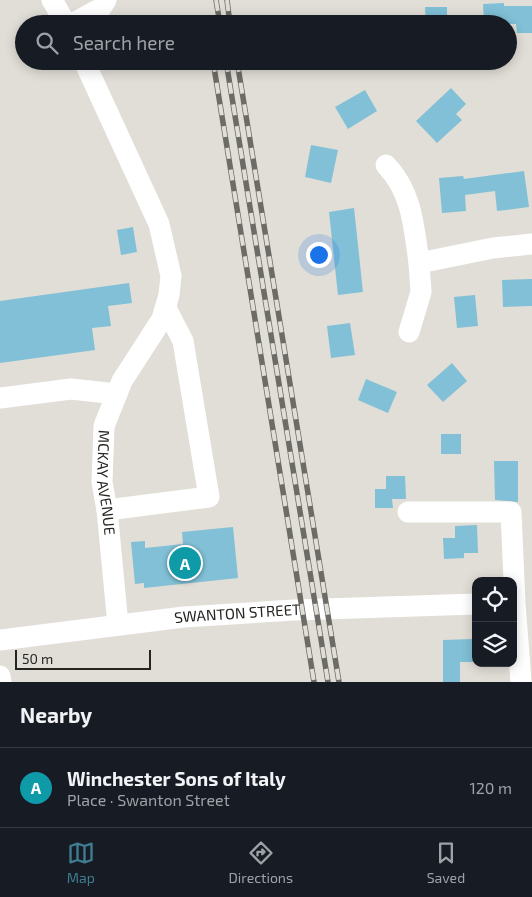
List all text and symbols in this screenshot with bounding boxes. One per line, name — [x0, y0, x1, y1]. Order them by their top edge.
search box — [15, 15, 517, 70]
icon: search — [33, 29, 61, 57]
text: Search here — [73, 31, 175, 54]
your location — [306, 242, 332, 268]
street label: MCKAY AVENUE — [94, 430, 119, 536]
pin: A — [169, 544, 201, 582]
map controls — [472, 577, 517, 667]
button: locate — [472, 577, 517, 622]
street label: SWANTON STREET — [173, 600, 301, 626]
button: layers — [472, 622, 517, 667]
scale bar — [15, 647, 151, 670]
text: 50 m — [22, 650, 53, 667]
text: Nearby — [20, 702, 92, 727]
text: Winchester Sons of Italy — [67, 767, 286, 790]
text: A — [31, 778, 41, 797]
text: 120 m — [469, 778, 512, 797]
text: Place · Swanton Street — [67, 790, 230, 809]
tab: Map — [67, 839, 95, 886]
tab: Directions — [229, 839, 293, 886]
tab: Saved — [427, 839, 465, 886]

